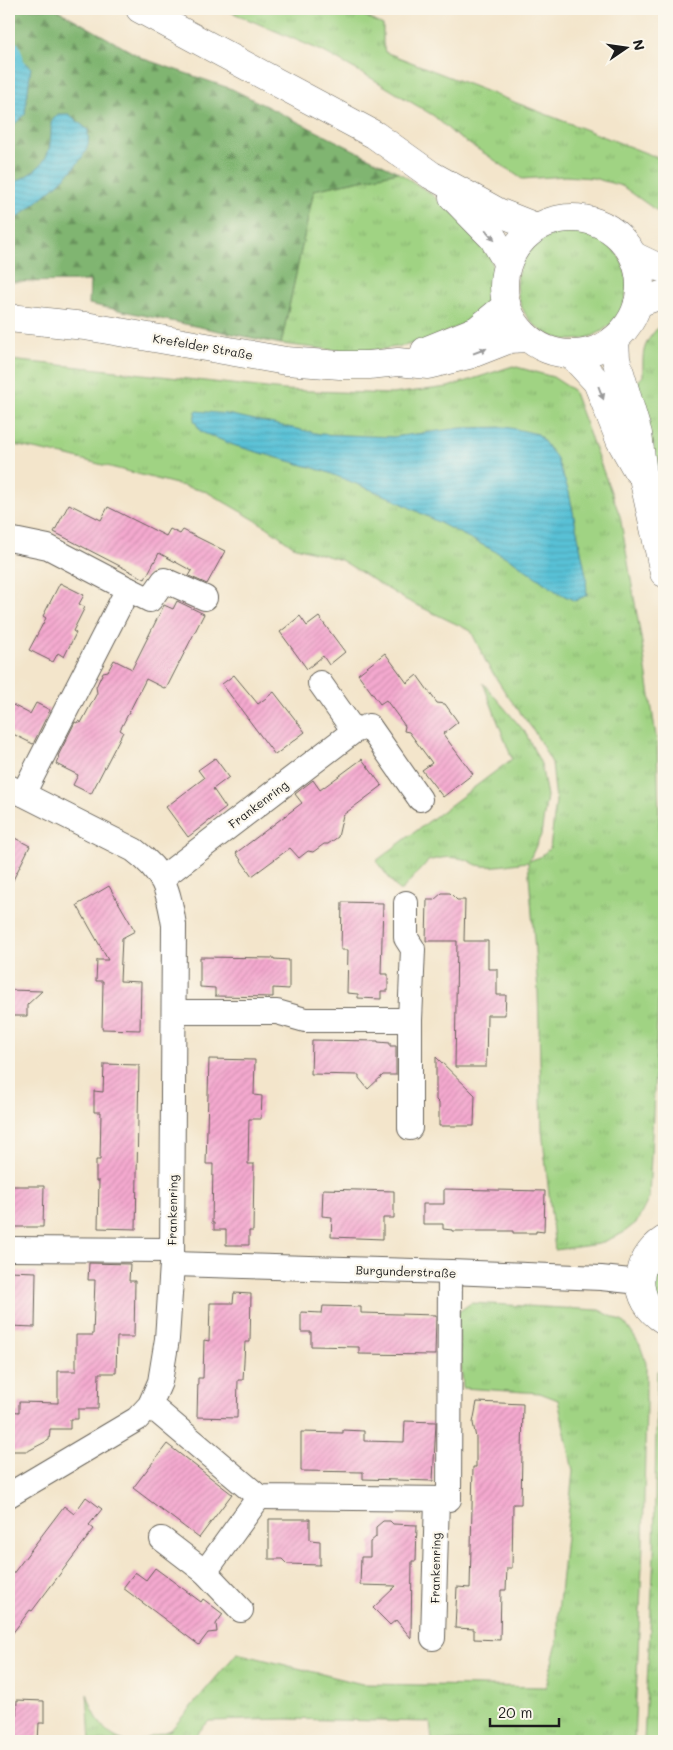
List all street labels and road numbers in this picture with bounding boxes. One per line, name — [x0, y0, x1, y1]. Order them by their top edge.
street label: Krefelder Straße — [152, 329, 254, 363]
street label: Frankenring — [225, 776, 291, 832]
street label: Frankenring — [163, 1175, 181, 1245]
street label: Burgunderstraße — [355, 1261, 457, 1281]
street label: Frankenring — [426, 1533, 444, 1603]

